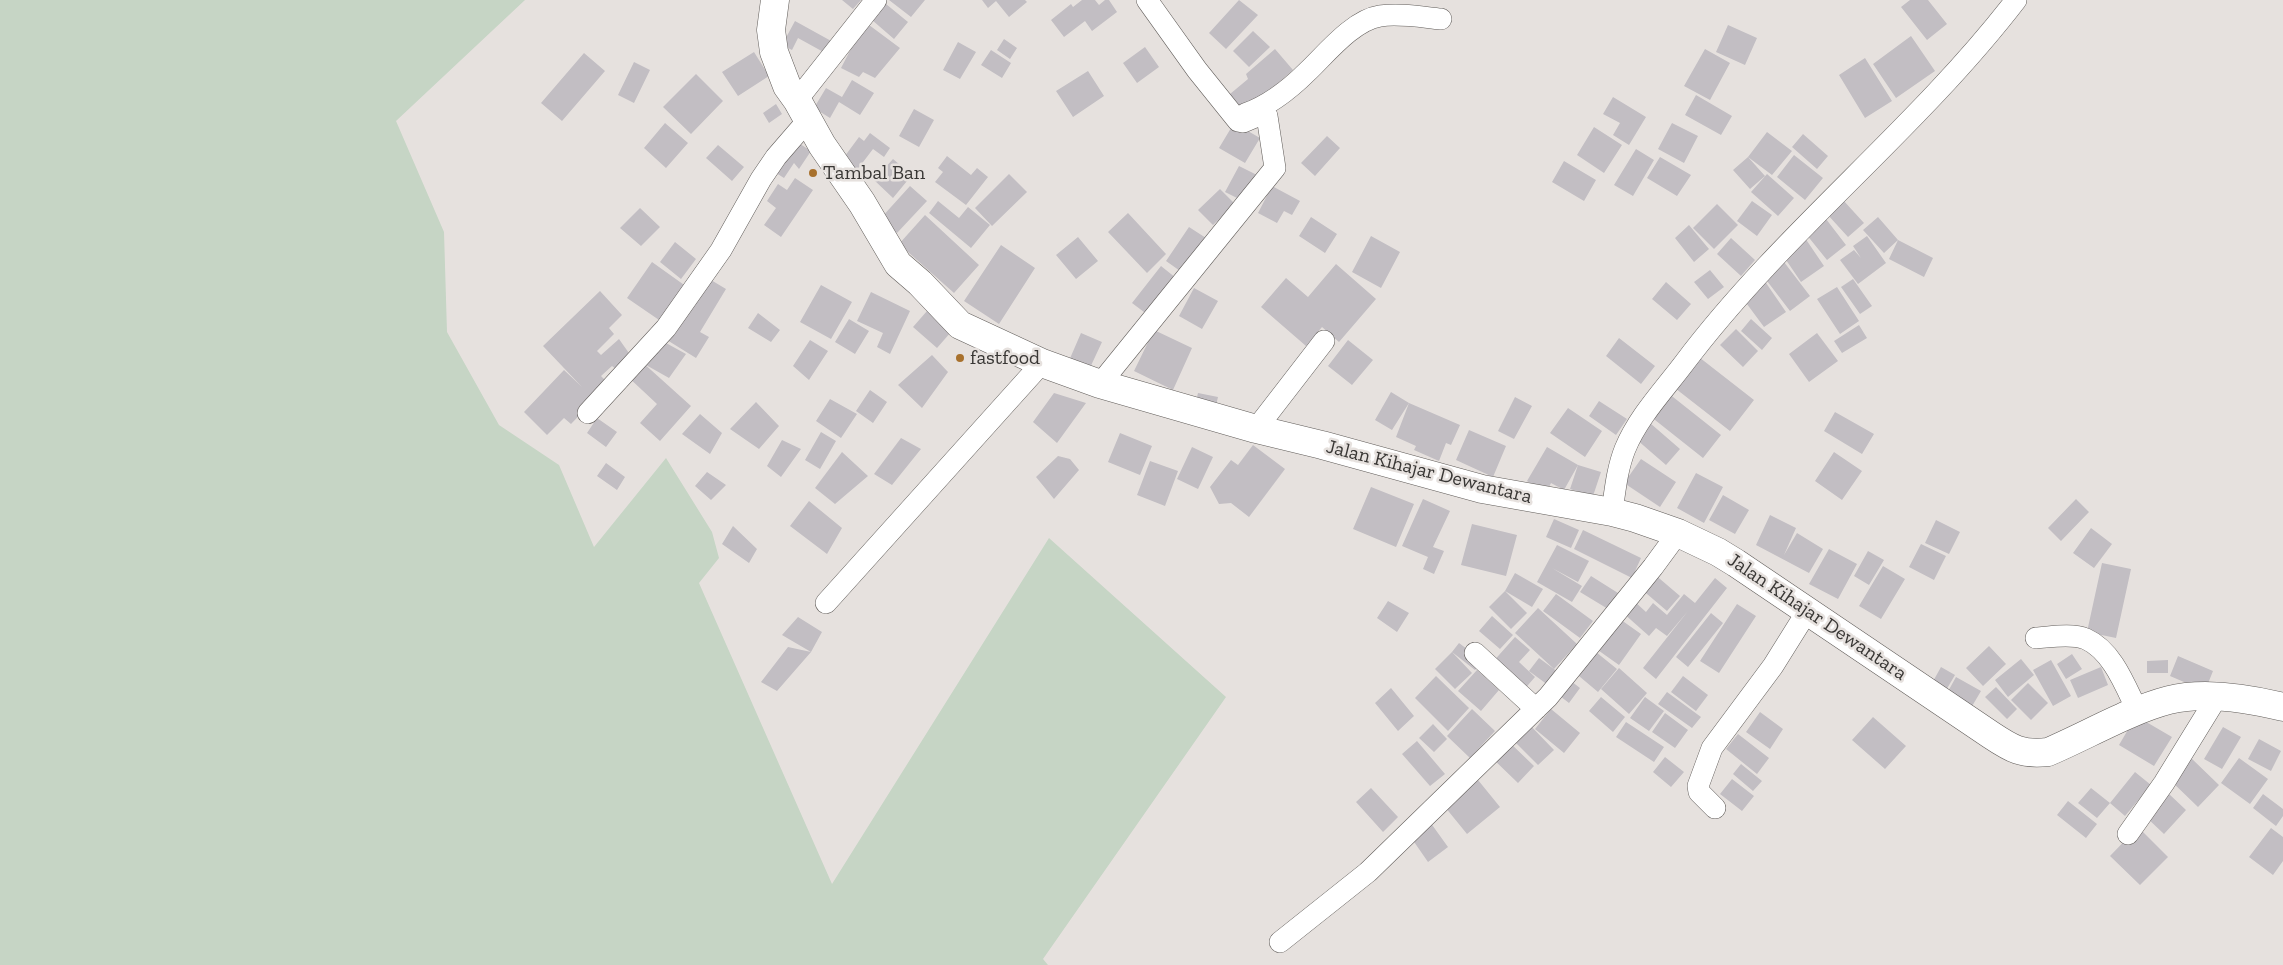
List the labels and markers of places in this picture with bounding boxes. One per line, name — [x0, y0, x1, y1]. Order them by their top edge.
place label: Tambal Ban — [823, 161, 925, 185]
marker: Tambal Ban — [807, 167, 819, 179]
place label: fastfood — [970, 346, 1040, 370]
marker: fastfood — [954, 352, 966, 364]

